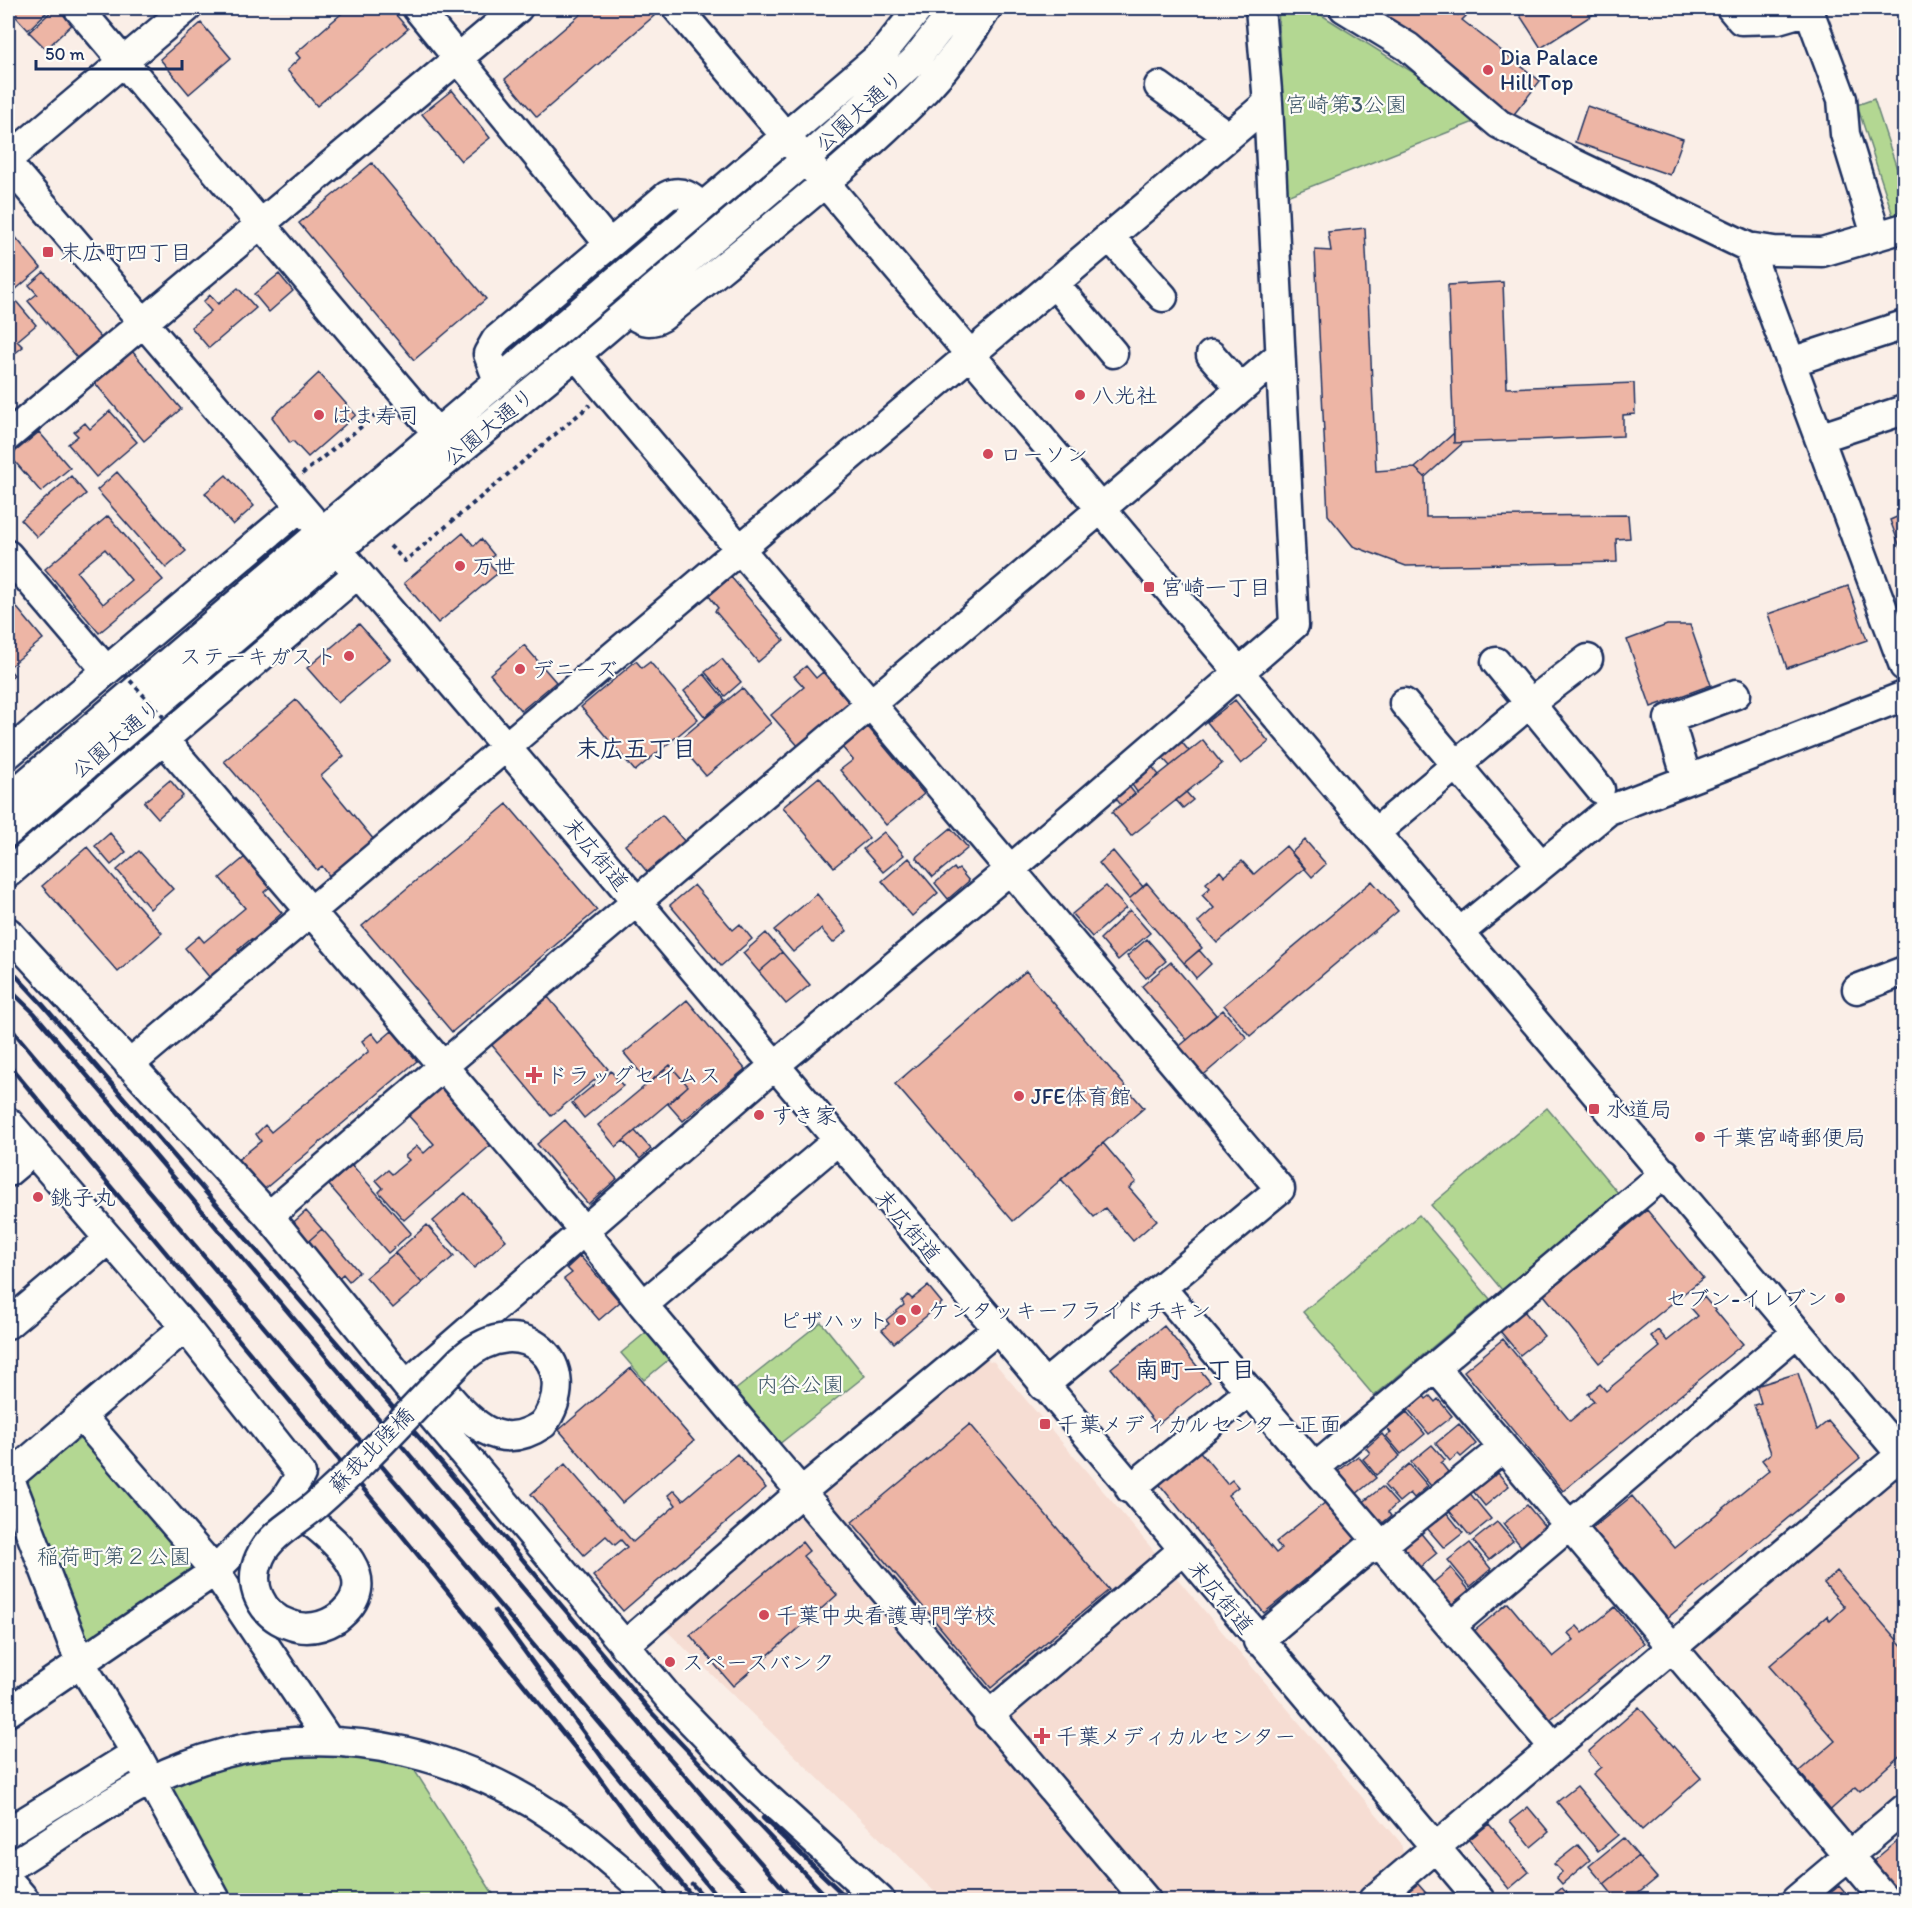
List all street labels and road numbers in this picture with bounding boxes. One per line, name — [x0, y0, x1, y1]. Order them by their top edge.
street label: 公園大通り — [809, 64, 909, 158]
street label: 公園大通り — [438, 382, 540, 472]
street label: 公園大通り — [65, 693, 167, 785]
street label: 末広街道 — [557, 812, 635, 896]
street label: 末広街道 — [869, 1184, 947, 1268]
street label: 蘇我北陸橋 — [323, 1402, 419, 1498]
street label: 末広街道 — [1182, 1555, 1260, 1639]

